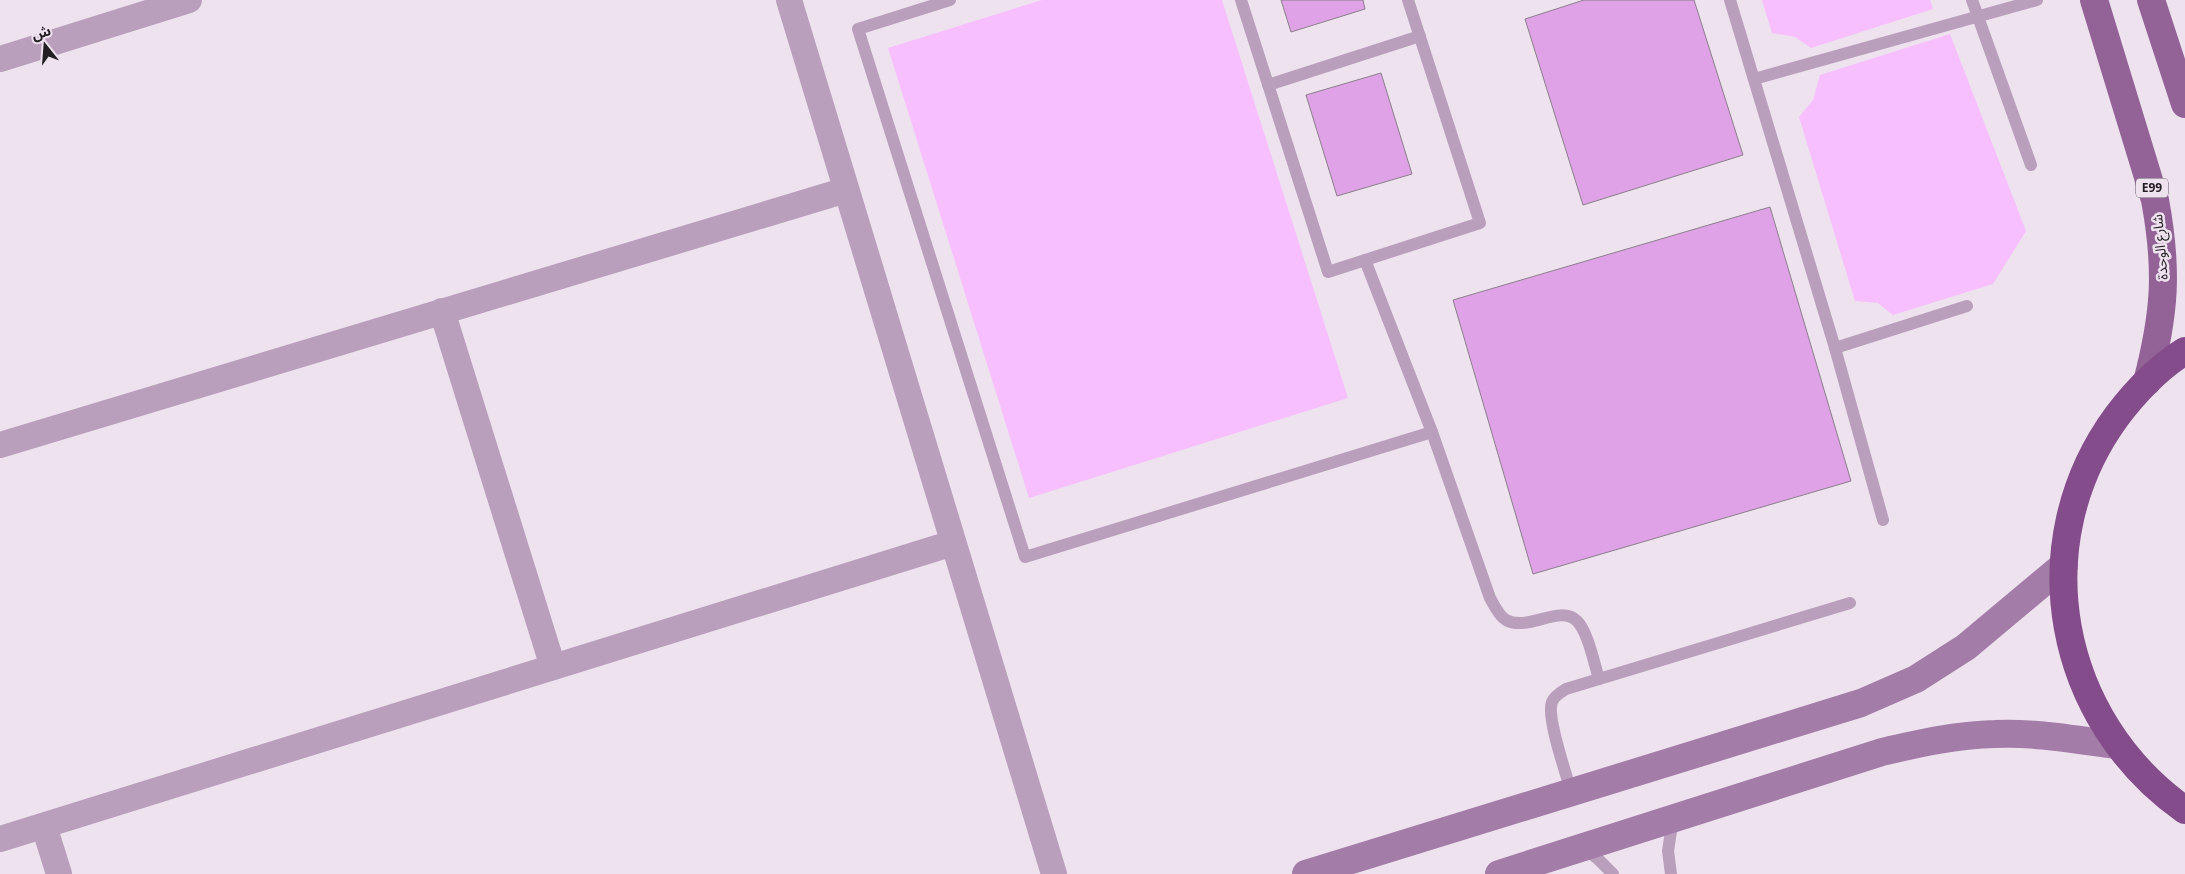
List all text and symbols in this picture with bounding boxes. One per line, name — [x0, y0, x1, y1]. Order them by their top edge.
text: ش — [28, 16, 55, 50]
north arrow — [20, 20, 70, 70]
road number: E99 — [2136, 178, 2168, 198]
street label: شارع الوحدة — [2143, 213, 2178, 281]

